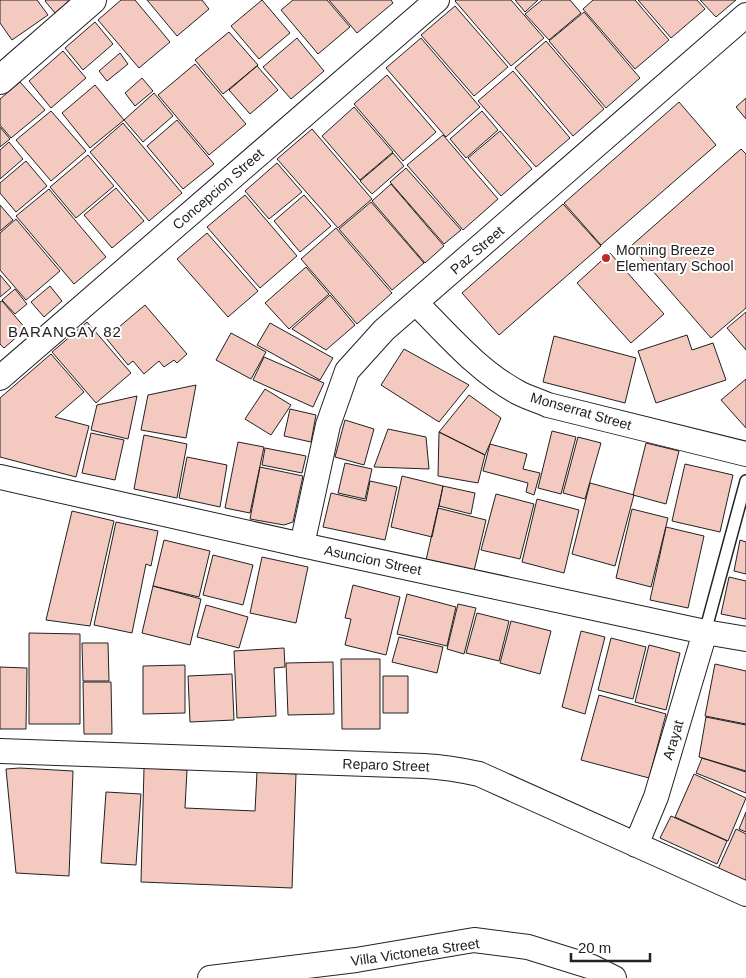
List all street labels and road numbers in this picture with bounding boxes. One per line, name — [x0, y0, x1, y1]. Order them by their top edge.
street label: Concepcion Street — [169, 145, 267, 233]
street label: Paz Street — [447, 222, 507, 277]
street label: Monserrat Street — [529, 389, 633, 433]
street label: Asuncion Street — [323, 542, 423, 578]
street label: Arayat — [659, 718, 687, 762]
street label: Reparo Street — [342, 755, 430, 775]
street label: Villa Victoneta Street — [350, 935, 480, 969]

